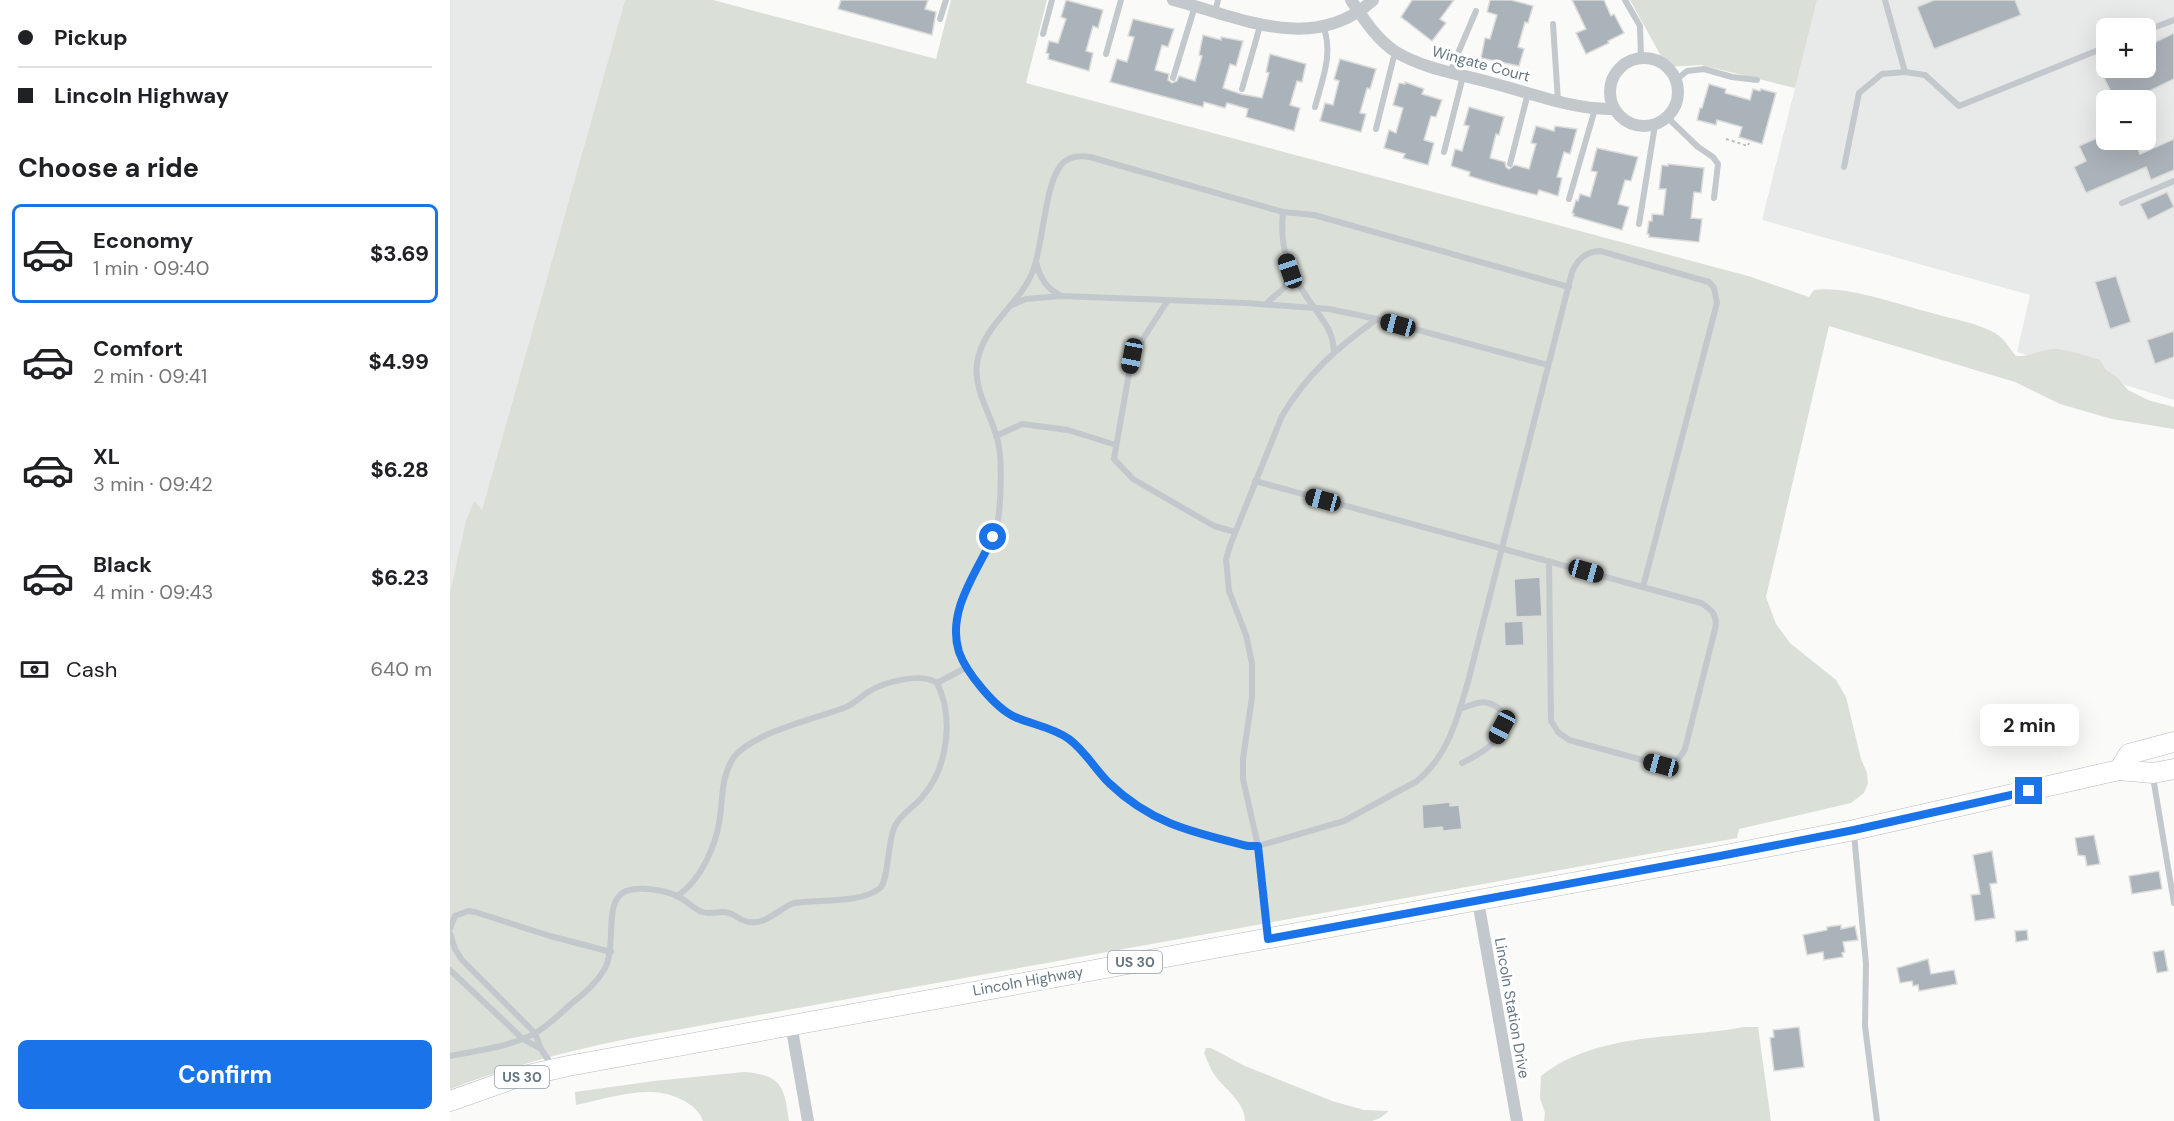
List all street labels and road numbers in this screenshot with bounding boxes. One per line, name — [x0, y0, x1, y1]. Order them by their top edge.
street label: Wingate Court — [1430, 41, 1532, 87]
street label: Lincoln Station Drive — [1490, 936, 1534, 1080]
road number: US 30 — [1108, 951, 1162, 973]
street label: Lincoln Highway — [971, 961, 1085, 1001]
road number: US 30 — [495, 1066, 549, 1088]

